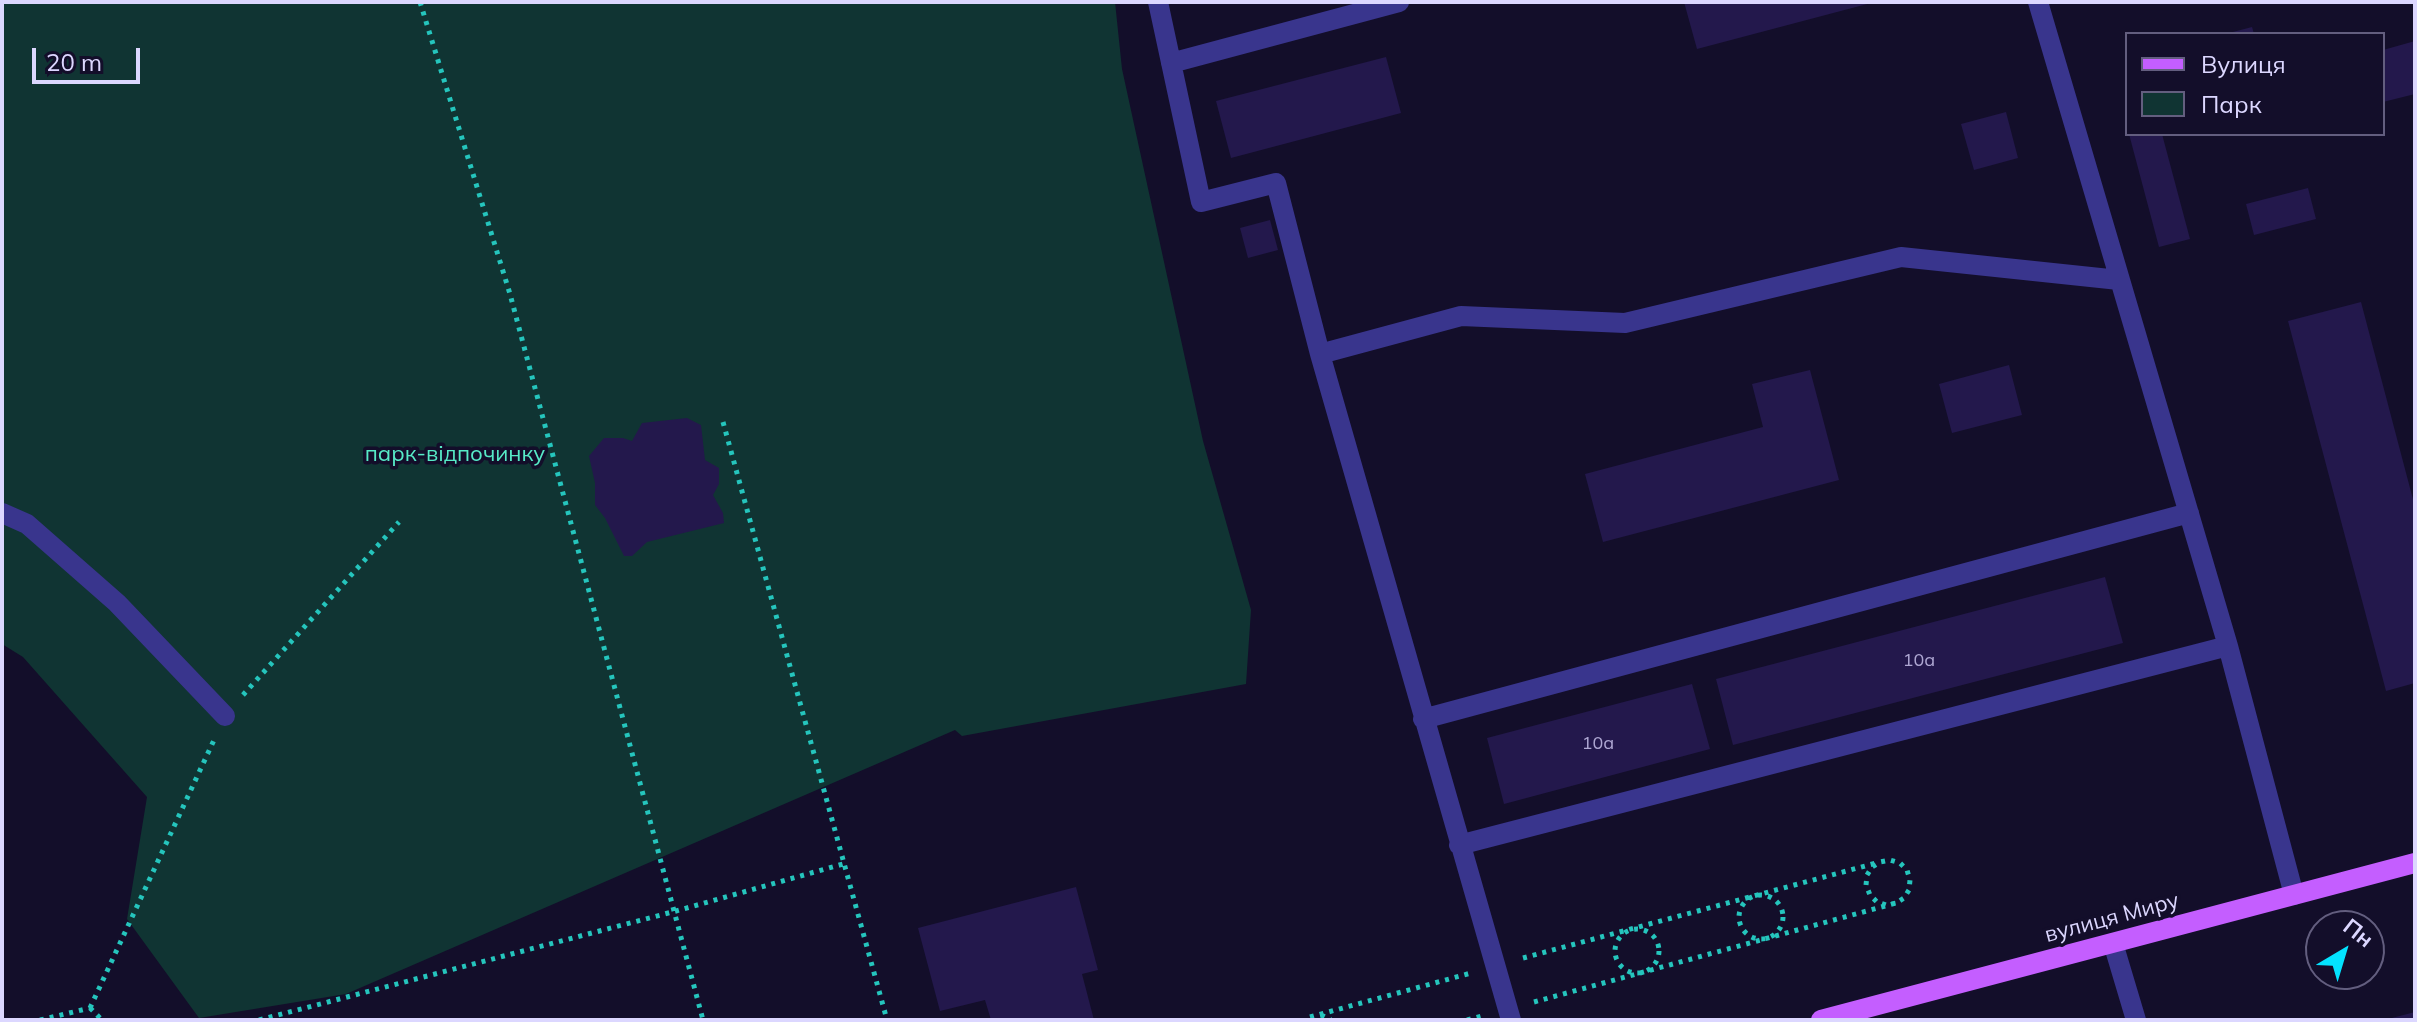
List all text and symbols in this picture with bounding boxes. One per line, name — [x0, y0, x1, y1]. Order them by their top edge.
scale bar — [36, 32, 144, 82]
legend — [2125, 32, 2385, 136]
text: 20 m — [46, 47, 102, 77]
text: Вулиця — [2201, 49, 2286, 79]
text: Парк — [2201, 89, 2262, 119]
park label: парк-відпочинку — [365, 441, 545, 467]
house number: 10а — [1903, 650, 1935, 672]
house number: 10а — [1582, 733, 1614, 755]
street label: вулиця Миру — [2042, 887, 2182, 949]
north arrow — [2305, 910, 2385, 990]
text: Пн — [2338, 912, 2379, 953]

